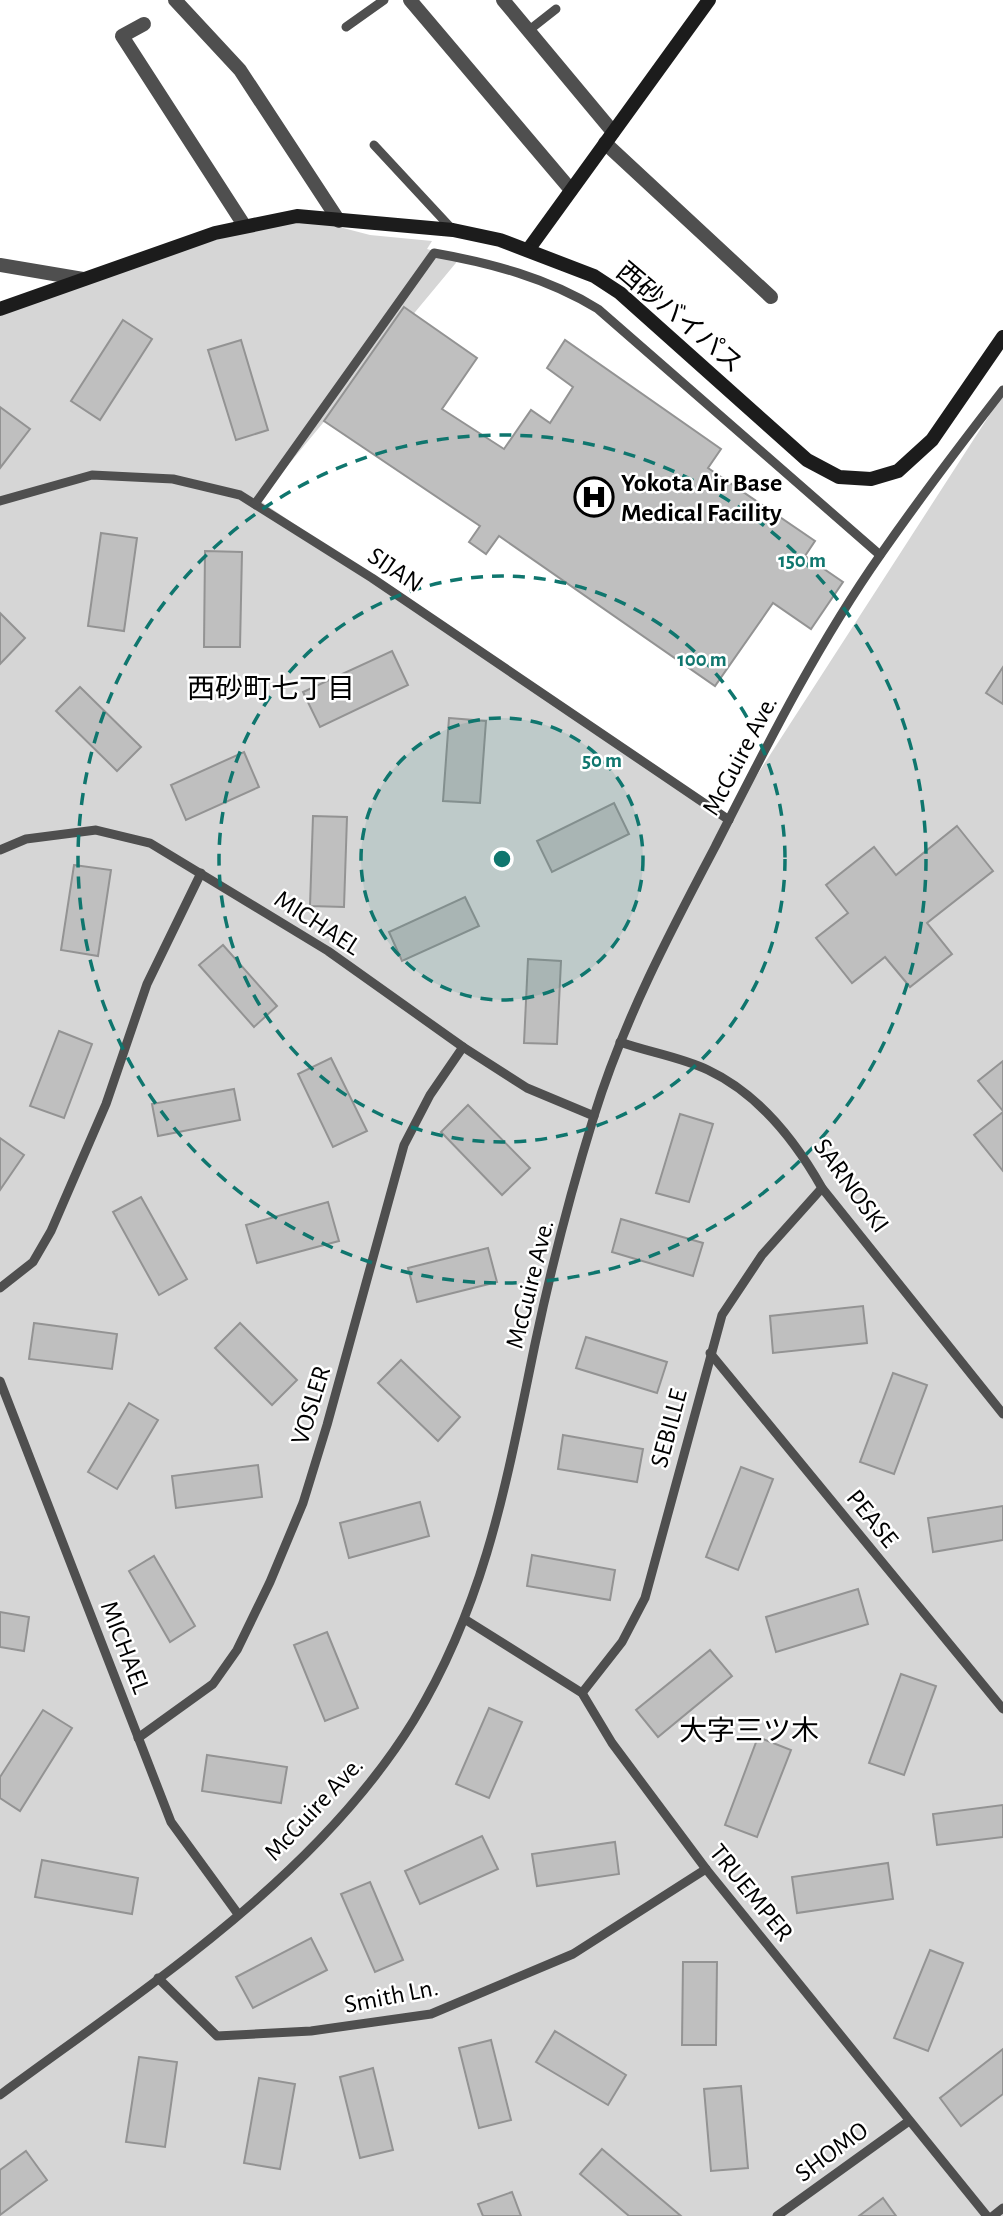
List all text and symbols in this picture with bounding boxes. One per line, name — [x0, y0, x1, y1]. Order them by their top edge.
street label: 西砂バイパス — [611, 257, 748, 378]
place label: Yokota Air Base Medical Facility — [621, 470, 782, 526]
hospital icon: Yokota Air Base Medical Facility — [573, 476, 615, 518]
street label: SIJAN — [363, 542, 428, 597]
text: 150 m — [778, 550, 826, 571]
text: 100 m — [677, 649, 727, 670]
district label: 西砂町七丁目 — [187, 674, 355, 704]
street label: McGuire Ave. — [698, 691, 782, 820]
text: 50 m — [582, 750, 622, 771]
centre of rings — [490, 847, 514, 871]
street label: MICHAEL — [270, 886, 365, 960]
street label: SARNOSKI — [809, 1134, 894, 1237]
street label: McGuire Ave. — [501, 1217, 559, 1351]
street label: VOSLER — [287, 1363, 335, 1448]
street label: SEBILLE — [646, 1386, 692, 1470]
street label: PEASE — [841, 1485, 903, 1552]
street label: MICHAEL — [96, 1598, 155, 1697]
district label: 大字三ツ木 — [679, 1716, 819, 1746]
street label: McGuire Ave. — [259, 1752, 368, 1866]
street label: TRUEMPER — [704, 1839, 798, 1946]
street label: Smith Ln. — [342, 1974, 440, 2018]
street label: SHOMO — [790, 2117, 873, 2187]

